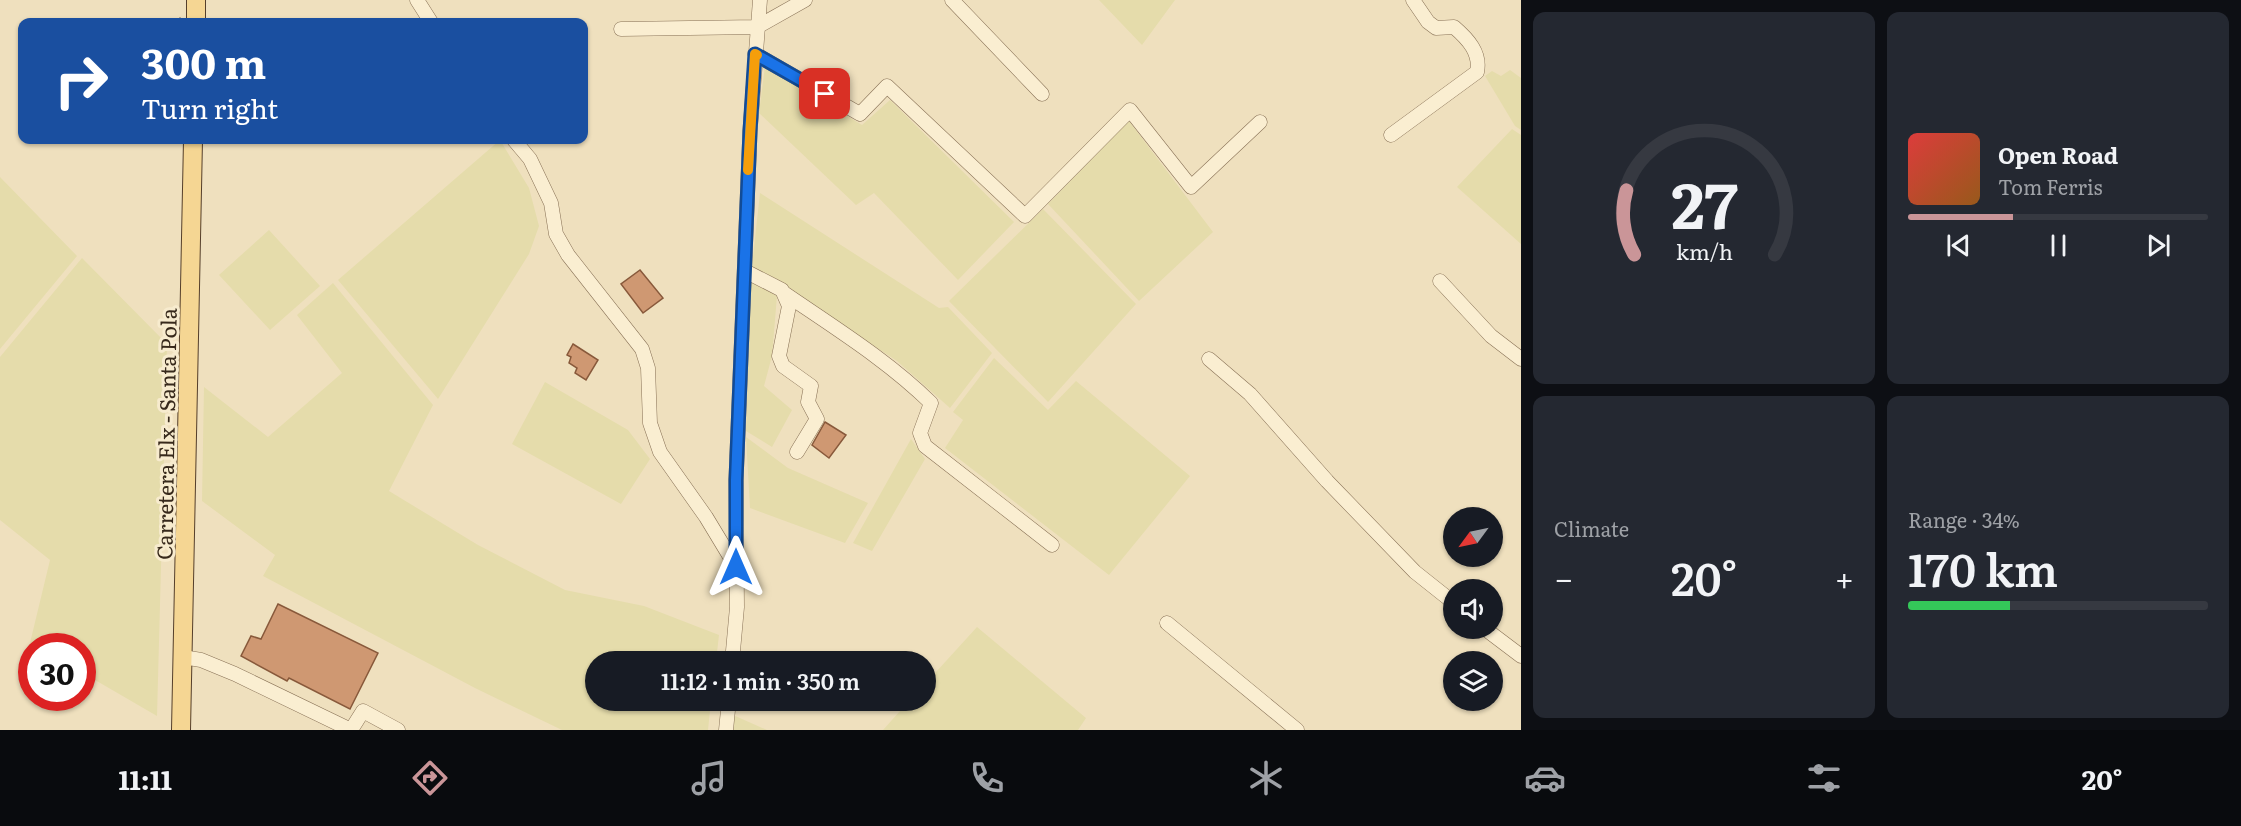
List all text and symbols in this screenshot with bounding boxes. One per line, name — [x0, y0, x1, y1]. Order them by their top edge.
text: 300 m — [141, 30, 266, 92]
icon: right — [42, 42, 120, 120]
pin — [799, 68, 850, 119]
icon: arrive — [808, 77, 841, 110]
text: Turn right — [141, 87, 278, 127]
text: Open Road — [1998, 138, 2118, 171]
text: 27 — [1671, 156, 1737, 248]
text: Tom Ferris — [1998, 171, 2103, 201]
icon: previous — [1942, 229, 1975, 262]
icon: pause — [2042, 229, 2075, 262]
icon: next — [2142, 229, 2175, 262]
text: km/h — [1675, 235, 1733, 267]
street label: Carretera Elx - Santa Pola — [147, 307, 183, 560]
text: Range · 34% — [1908, 504, 2020, 534]
north arrow — [1443, 507, 1503, 567]
map controls — [1443, 507, 1503, 711]
text: Climate — [1554, 513, 1629, 543]
text: 170 km — [1908, 534, 2058, 601]
position arrow — [704, 535, 768, 599]
text: 20° — [1671, 543, 1737, 610]
text: − — [1554, 552, 1573, 601]
text: + — [1835, 552, 1854, 601]
button: sound — [1443, 579, 1503, 639]
speed limit sign: 30 — [18, 633, 96, 711]
button: layers — [1443, 651, 1503, 711]
text: 11:12 · 1 min · 350 m — [661, 664, 860, 697]
icon: directions — [409, 757, 451, 799]
icon: music — [688, 757, 730, 799]
icon: phone — [966, 757, 1008, 799]
icon: climate — [1245, 757, 1287, 799]
icon: car — [1524, 757, 1566, 799]
icon: filters — [1803, 757, 1845, 799]
text: 11:11 — [118, 758, 172, 798]
text: 20° — [2082, 758, 2123, 798]

